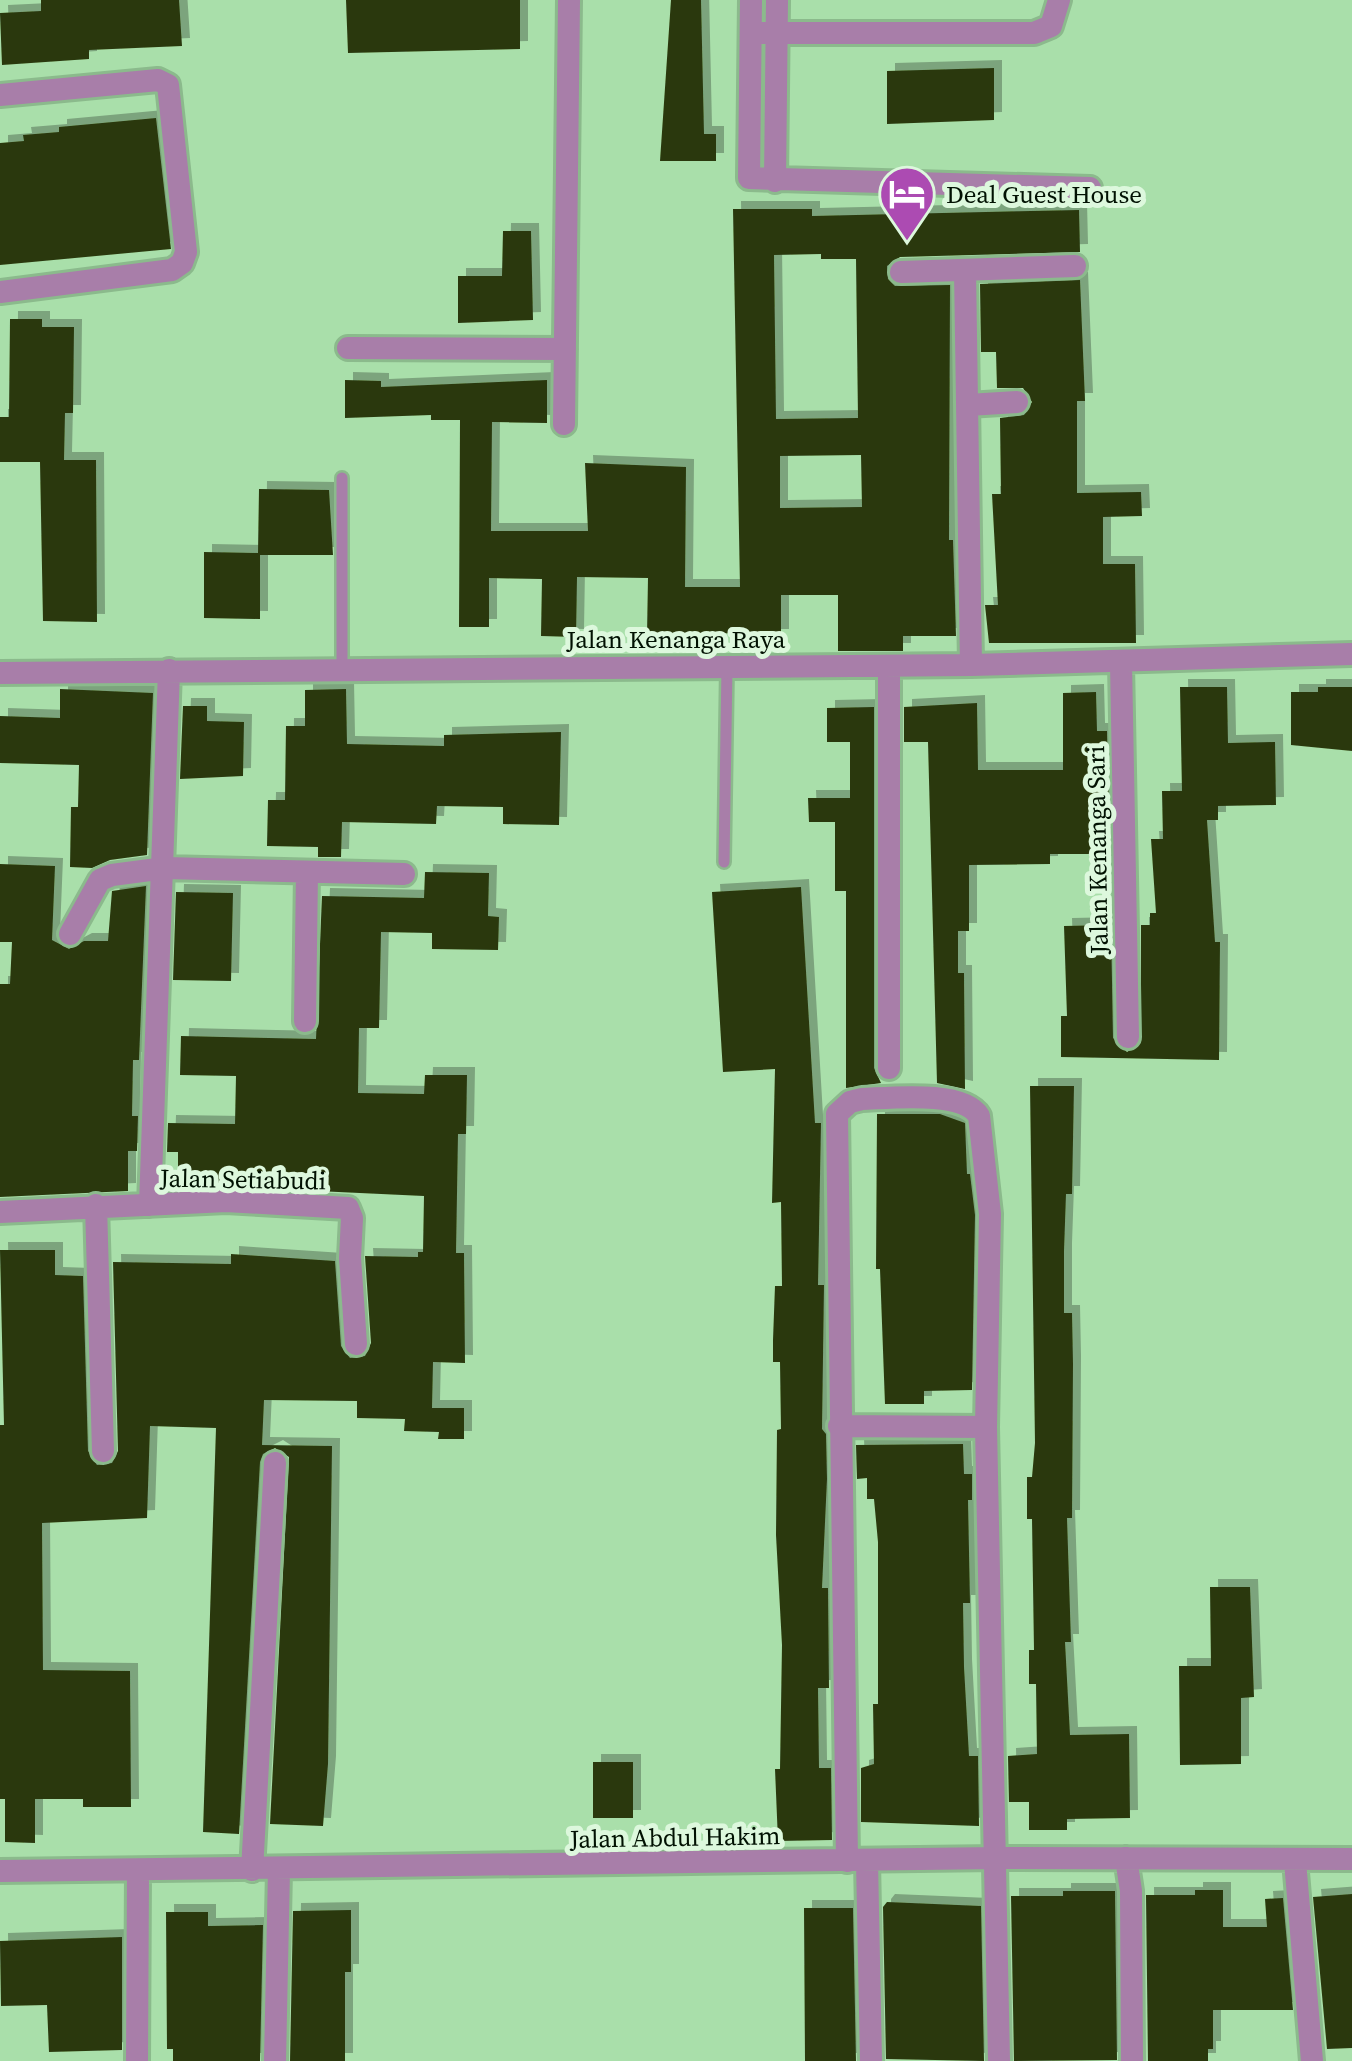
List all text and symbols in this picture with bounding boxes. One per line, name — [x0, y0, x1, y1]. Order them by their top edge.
hotel icon: Deal Guest House — [877, 164, 937, 243]
place label: Deal Guest House — [946, 177, 1142, 211]
street label: Jalan Kenanga Raya — [566, 622, 786, 656]
street label: Jalan Kenanga Sari — [1078, 745, 1116, 956]
street label: Jalan Setiabudi — [159, 1161, 326, 1197]
street label: Jalan Abdul Hakim — [568, 1818, 781, 1856]

